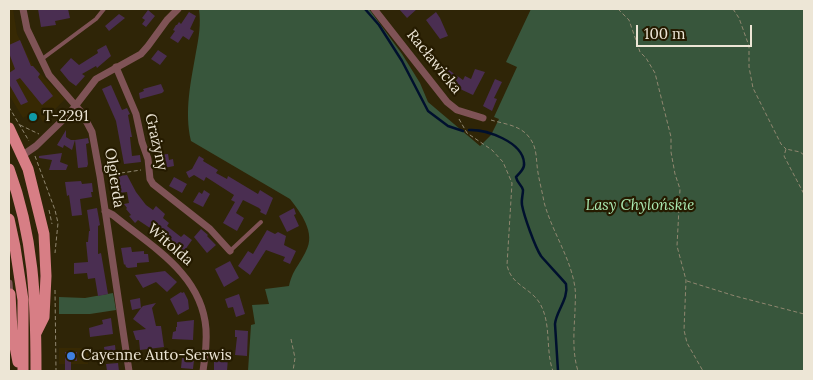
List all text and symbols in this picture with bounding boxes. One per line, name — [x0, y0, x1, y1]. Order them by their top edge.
scale bar — [638, 15, 754, 47]
text: 100 m — [644, 24, 685, 43]
street label: Racławicka — [403, 26, 465, 98]
place label: T-2291 — [43, 108, 89, 126]
marker: T-2291 — [27, 111, 39, 123]
street label: Grażyny — [141, 112, 171, 172]
street label: Olgierda — [100, 147, 128, 209]
park label: Lasy Chylońskie — [585, 197, 695, 215]
street label: Witolda — [144, 220, 196, 270]
place label: Cayenne Auto-Serwis — [81, 347, 232, 365]
marker: Cayenne Auto-Serwis — [65, 350, 77, 362]

